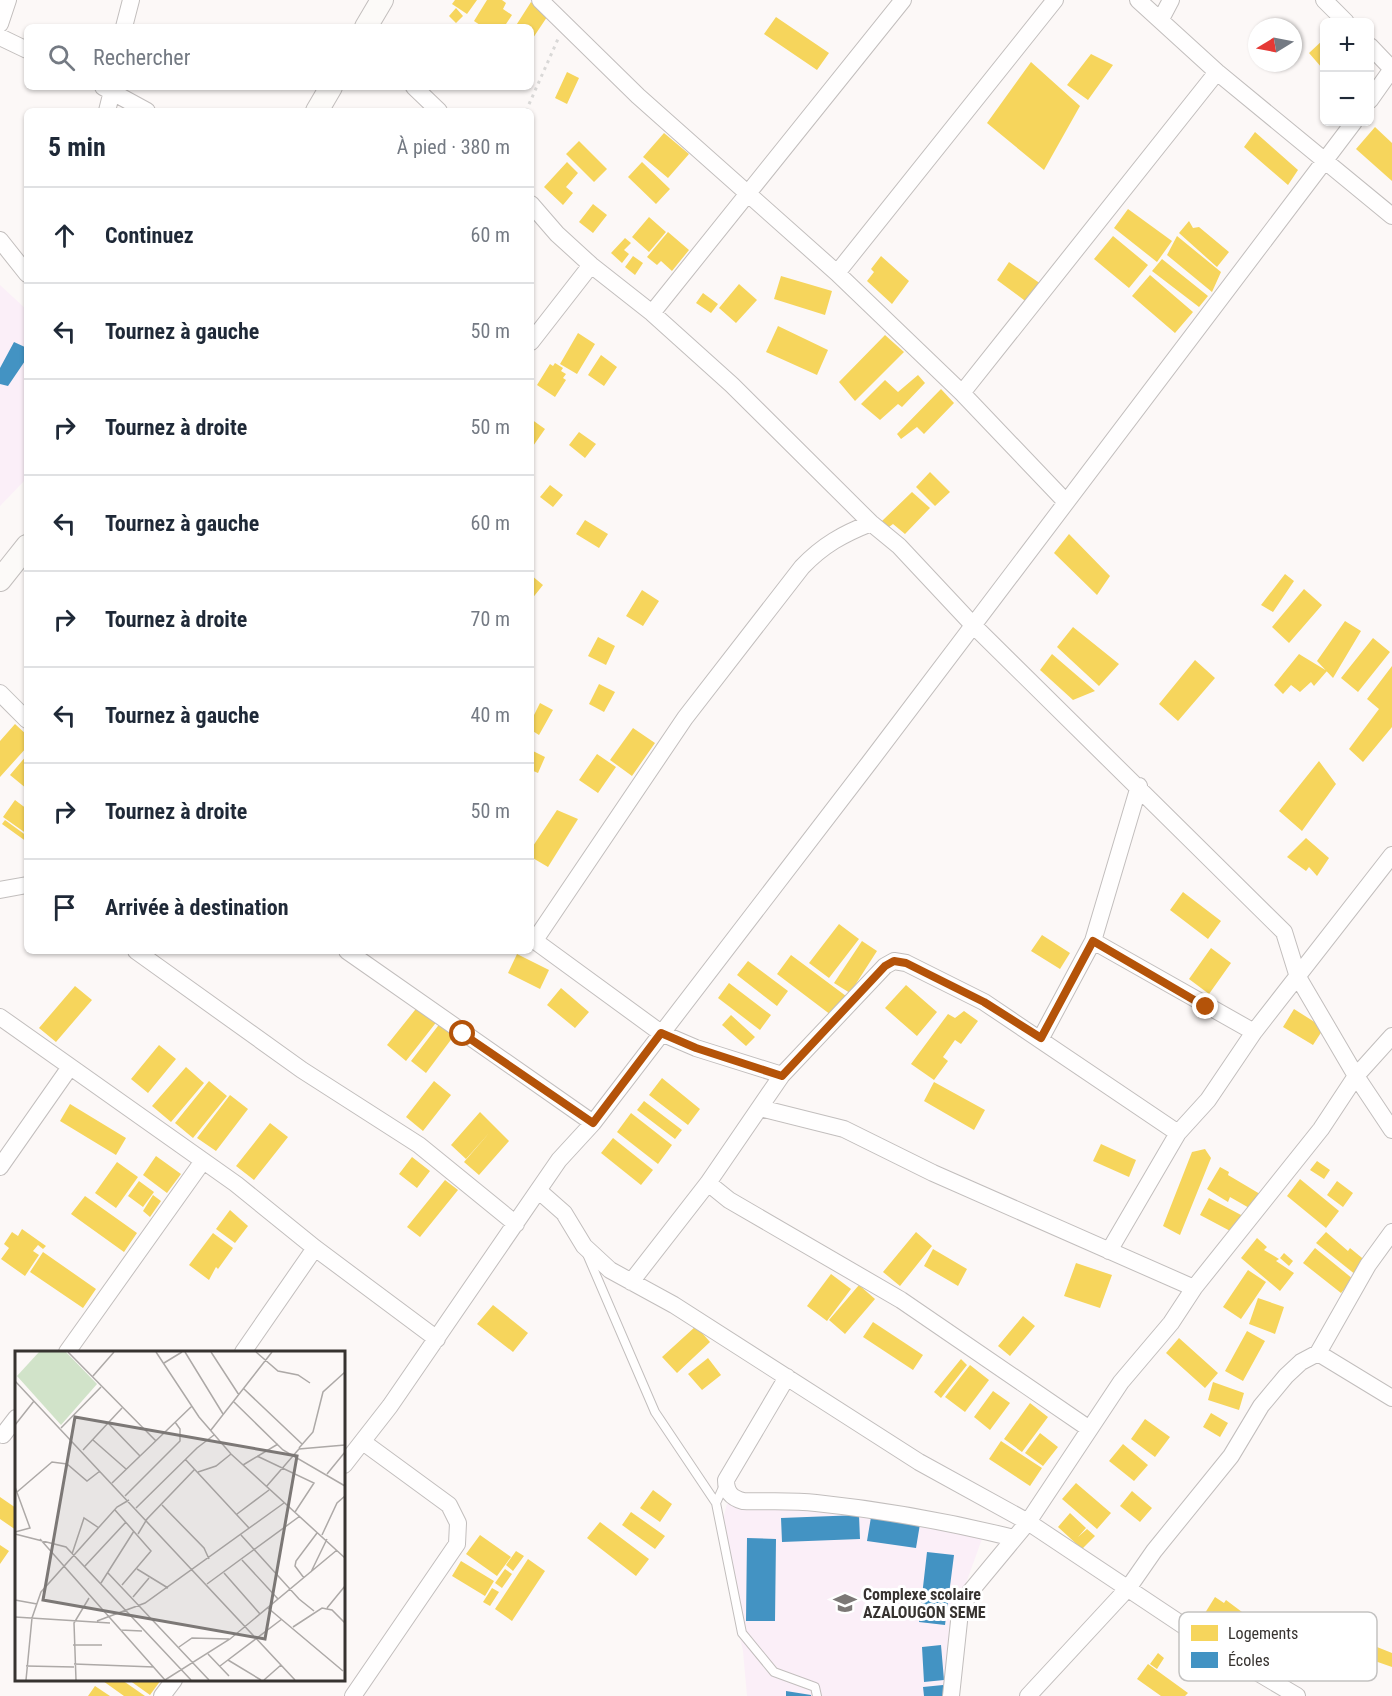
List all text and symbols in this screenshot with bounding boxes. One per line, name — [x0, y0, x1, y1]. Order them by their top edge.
north arrow — [1248, 18, 1302, 72]
map controls — [1320, 18, 1374, 126]
button: + — [1320, 18, 1374, 72]
search box — [24, 24, 534, 90]
icon: search — [45, 41, 78, 74]
text: Rechercher — [93, 45, 190, 70]
button: − — [1320, 72, 1374, 126]
text: 5 min — [48, 132, 106, 162]
text: À pied · 380 m — [397, 135, 510, 159]
icon: ahead — [48, 219, 81, 252]
text: Continuez — [105, 223, 194, 248]
text: 60 m — [471, 223, 510, 247]
icon: left — [48, 315, 81, 348]
text: Tournez à gauche — [105, 319, 259, 344]
text: 50 m — [471, 319, 510, 343]
icon: right — [48, 411, 81, 444]
text: Tournez à droite — [105, 415, 247, 440]
text: 50 m — [471, 415, 510, 439]
icon: left — [48, 507, 81, 540]
text: Tournez à gauche — [105, 511, 259, 536]
text: 60 m — [471, 511, 510, 535]
icon: right — [48, 603, 81, 636]
text: Tournez à droite — [105, 607, 247, 632]
text: 70 m — [471, 607, 510, 631]
icon: left — [48, 699, 81, 732]
text: Tournez à gauche — [105, 703, 259, 728]
text: 40 m — [471, 703, 510, 727]
icon: right — [48, 795, 81, 828]
text: Tournez à droite — [105, 799, 247, 824]
text: 50 m — [471, 799, 510, 823]
icon: arrive — [48, 891, 81, 924]
text: Arrivée à destination — [105, 895, 289, 920]
route end — [1192, 993, 1218, 1019]
route start — [449, 1020, 475, 1046]
inset map — [15, 1351, 345, 1681]
place label: Complexe scolaire AZALOUGON SEME — [863, 1585, 986, 1622]
school or university icon: Complexe scolaire AZALOUGON SEME — [832, 1590, 858, 1616]
legend — [1179, 1612, 1377, 1681]
text: Logements — [1228, 1624, 1298, 1643]
text: Écoles — [1228, 1651, 1270, 1670]

